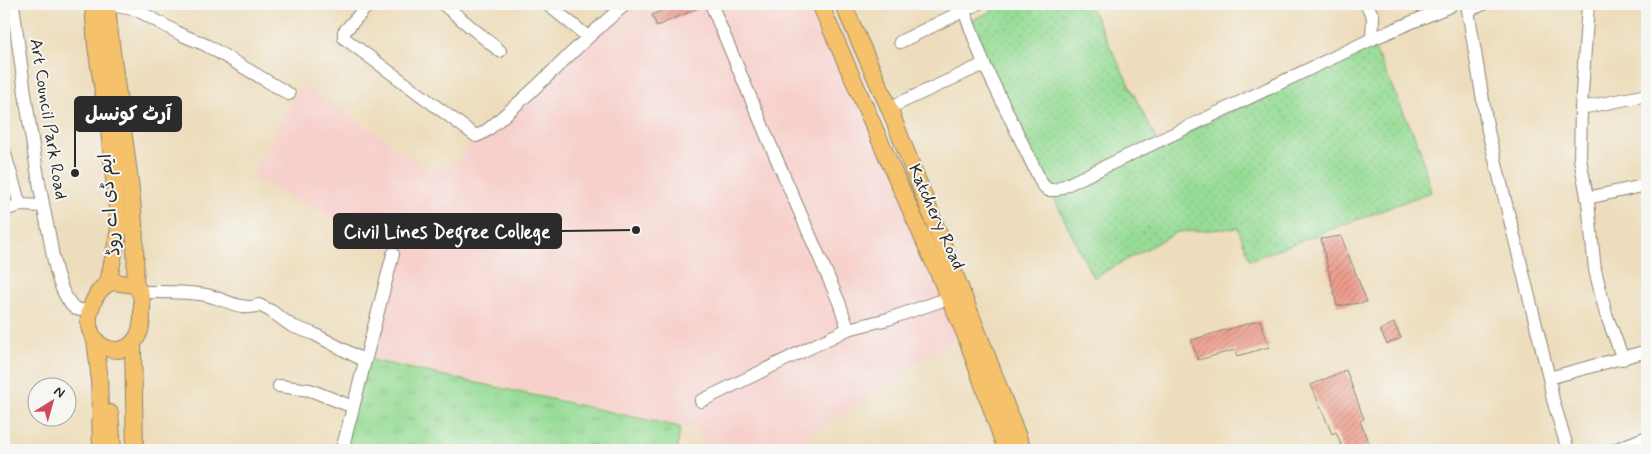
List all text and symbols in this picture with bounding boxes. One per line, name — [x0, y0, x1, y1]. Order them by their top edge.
street label: Art Council Park Road — [23, 37, 73, 201]
callout: آرٹ کونسل — [75, 97, 181, 131]
text: آرٹ کونسل — [85, 102, 172, 127]
street label: ایم ڈی اے روڈ — [94, 153, 127, 257]
street label: Katchery Road — [902, 160, 970, 274]
callout: Civil Lines Degree College — [334, 214, 561, 248]
text: Civil Lines Degree College — [344, 220, 551, 248]
north arrow — [28, 376, 78, 426]
text: N — [50, 382, 68, 402]

